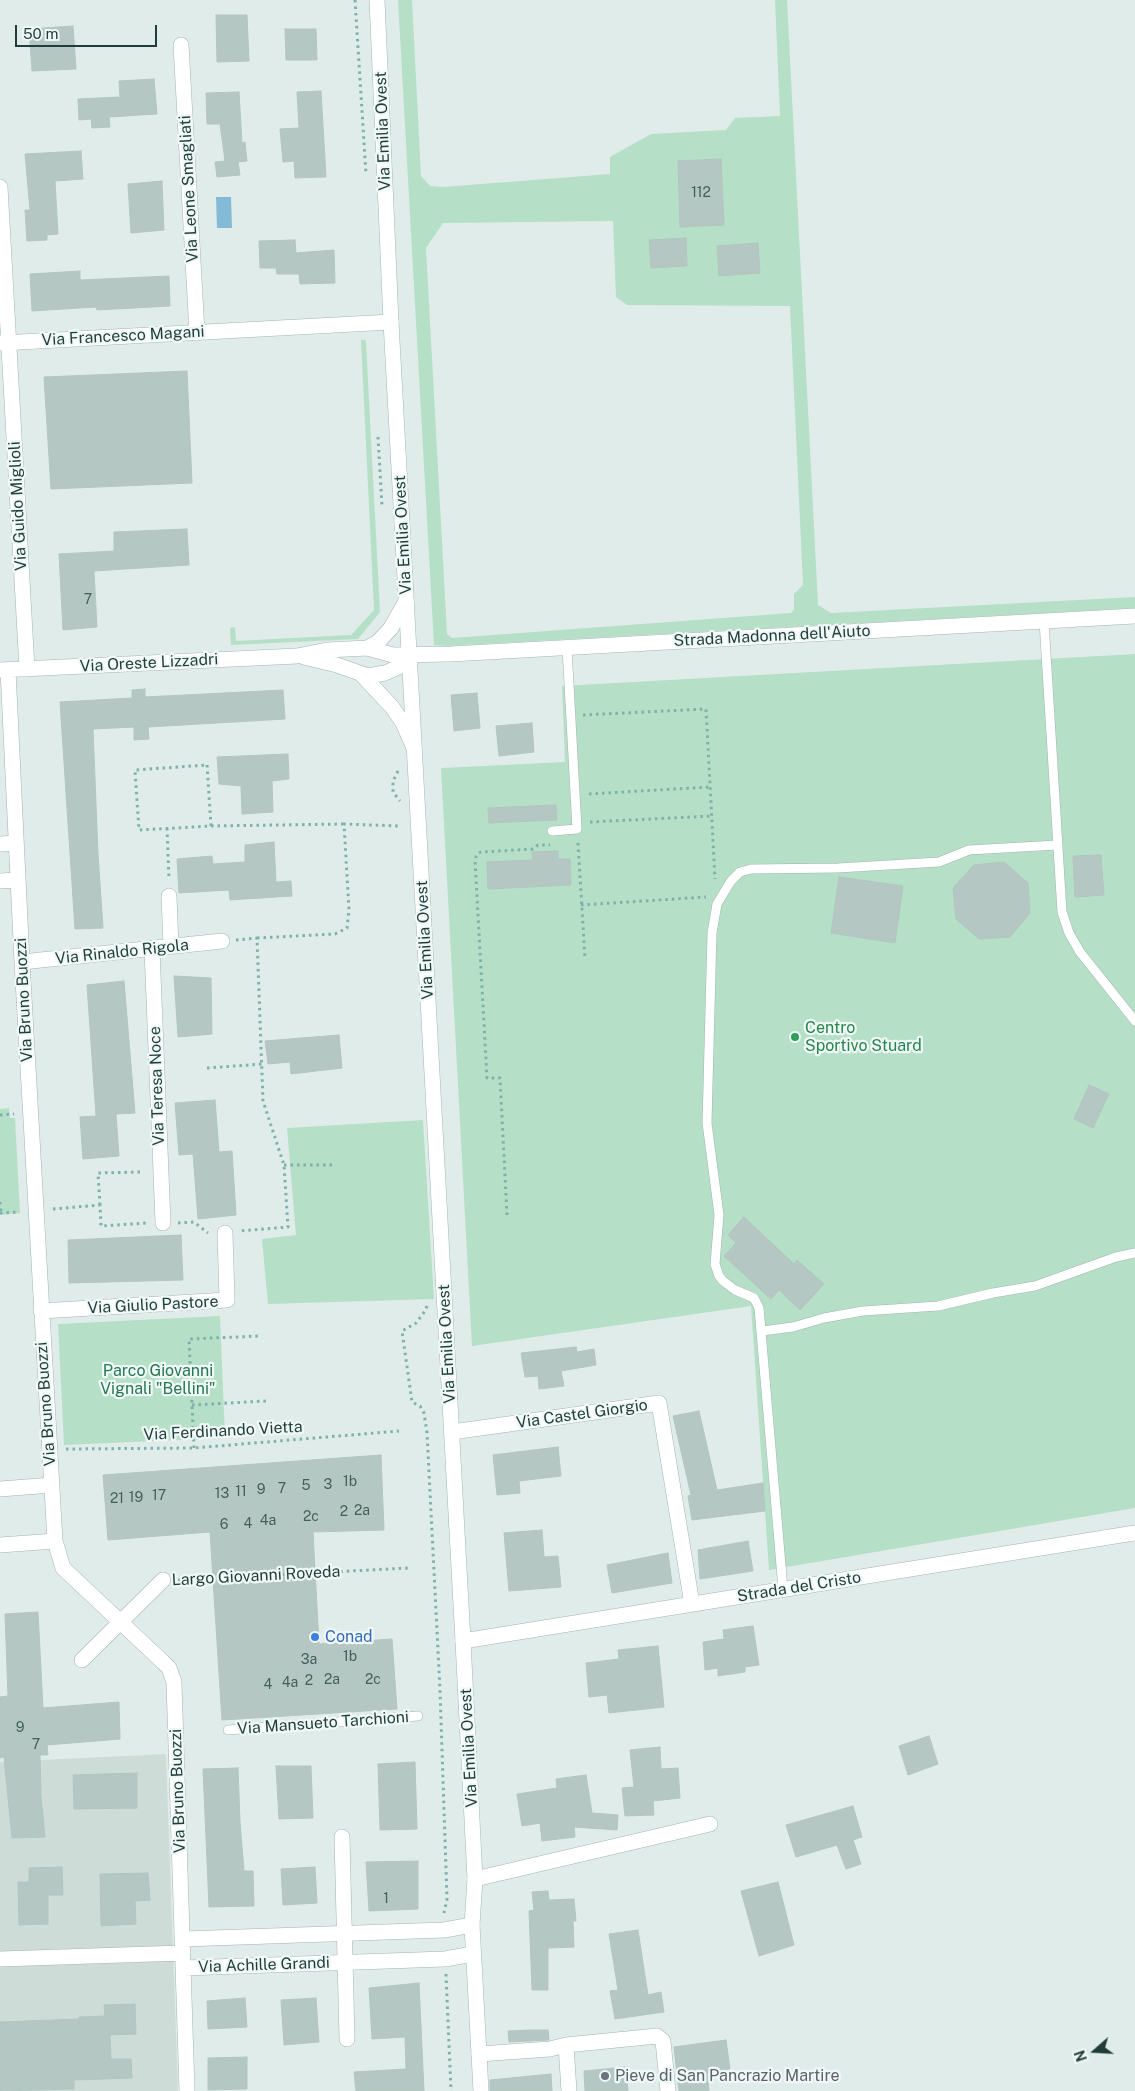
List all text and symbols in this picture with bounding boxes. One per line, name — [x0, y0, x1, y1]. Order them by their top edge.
scale bar — [18, 15, 160, 47]
text: 50 m — [23, 25, 58, 42]
street label: Via Emilia Ovest — [371, 71, 395, 191]
street label: Via Leone Smagliati — [176, 115, 202, 263]
house number: 112 — [691, 185, 711, 201]
street label: Via Francesco Magani — [41, 322, 205, 350]
street label: Via Guido Miglioli — [5, 441, 31, 571]
street label: Via Emilia Ovest — [390, 475, 416, 595]
house number: 7 — [84, 592, 92, 608]
street label: Strada Madonna dell'Aiuto — [673, 621, 871, 651]
street label: Via Oreste Lizzadri — [79, 650, 219, 676]
street label: Via Emilia Ovest — [412, 880, 438, 1000]
street label: Via Rinaldo Rigola — [54, 935, 190, 969]
street label: Via Bruno Buozzi — [11, 937, 37, 1063]
place label: Centro Sportivo Stuard — [805, 1018, 922, 1056]
street label: Via Teresa Noce — [145, 1026, 169, 1146]
marker: Centro Sportivo Stuard — [789, 1031, 801, 1043]
street label: Via Emilia Ovest — [434, 1284, 460, 1404]
street label: Via Giulio Pastore — [87, 1292, 219, 1318]
street label: Via Bruno Buozzi — [32, 1341, 60, 1467]
park label: Parco Giovanni Vignali "Bellini" — [100, 1361, 216, 1399]
street label: Via Castel Giorgio — [515, 1395, 649, 1433]
street label: Via Ferdinando Vietta — [143, 1417, 303, 1445]
house number: 1b — [343, 1474, 357, 1490]
house number: 3 — [324, 1477, 332, 1493]
house number: 5 — [302, 1478, 310, 1494]
house number: 7 — [278, 1481, 286, 1497]
house number: 9 — [257, 1482, 265, 1498]
house number: 11 — [235, 1484, 247, 1500]
house number: 13 — [215, 1486, 229, 1502]
house number: 17 — [152, 1488, 166, 1504]
house number: 19 — [129, 1490, 143, 1506]
house number: 21 — [110, 1491, 124, 1507]
house number: 2a — [354, 1503, 370, 1519]
house number: 2 — [340, 1504, 348, 1520]
house number: 2c — [303, 1509, 319, 1525]
house number: 4a — [260, 1513, 276, 1529]
house number: 4 — [244, 1516, 252, 1532]
house number: 6 — [220, 1517, 228, 1533]
street label: Largo Giovanni Roveda — [171, 1562, 341, 1590]
street label: Strada del Cristo — [736, 1568, 862, 1606]
place label: Conad — [325, 1627, 373, 1647]
marker: Conad — [309, 1631, 321, 1643]
house number: 1b — [343, 1649, 357, 1665]
house number: 3a — [301, 1652, 317, 1668]
house number: 2a — [324, 1672, 340, 1688]
house number: 2c — [365, 1672, 381, 1688]
house number: 2 — [305, 1673, 313, 1689]
house number: 4a — [282, 1675, 298, 1691]
house number: 4 — [264, 1677, 272, 1693]
street label: Via Emilia Ovest — [456, 1688, 482, 1808]
street label: Via Mansueto Tarchioni — [236, 1707, 410, 1739]
house number: 9 — [16, 1720, 24, 1736]
street label: Via Bruno Buozzi — [166, 1729, 190, 1853]
house number: 7 — [32, 1737, 40, 1753]
house number: 1 — [383, 1891, 389, 1907]
street label: Via Achille Grandi — [198, 1953, 330, 1977]
north arrow — [1070, 2026, 1120, 2076]
text: N — [1071, 2048, 1090, 2064]
place label: Pieve di San Pancrazio Martire — [615, 2066, 840, 2086]
marker: Pieve di San Pancrazio Martire — [599, 2070, 611, 2082]

